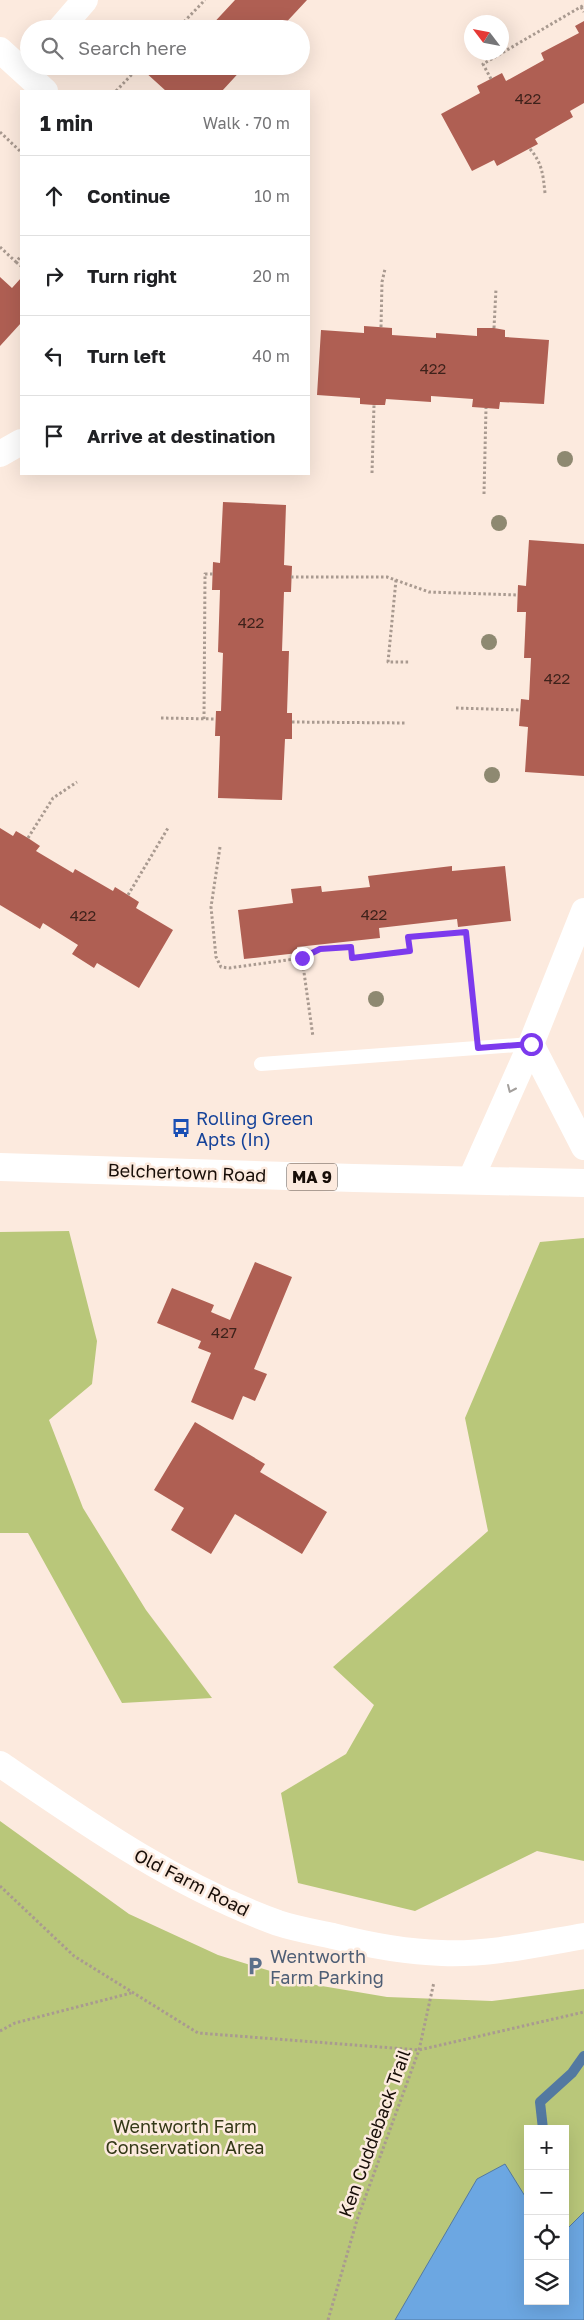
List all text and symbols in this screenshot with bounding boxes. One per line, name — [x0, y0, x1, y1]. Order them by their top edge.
north arrow — [464, 15, 509, 60]
search box — [20, 20, 310, 75]
icon: search — [38, 34, 66, 62]
text: Search here — [78, 36, 187, 59]
house number: 422 — [515, 89, 541, 107]
text: 1 min — [40, 110, 93, 136]
text: Walk · 70 m — [203, 113, 290, 133]
icon: ahead — [40, 182, 68, 210]
text: Continue — [87, 184, 170, 207]
text: 10 m — [254, 186, 290, 206]
icon: right — [40, 262, 68, 290]
text: Turn right — [87, 264, 177, 287]
text: 20 m — [253, 266, 290, 286]
icon: left — [40, 342, 68, 370]
text: Turn left — [87, 344, 166, 367]
text: 40 m — [252, 346, 290, 366]
house number: 422 — [420, 359, 446, 377]
icon: arrive — [40, 422, 68, 450]
text: Arrive at destination — [87, 424, 275, 447]
house number: 422 — [238, 613, 264, 631]
house number: 422 — [544, 669, 570, 687]
house number: 422 — [361, 905, 387, 923]
house number: 422 — [70, 906, 96, 924]
route end — [291, 947, 314, 970]
route start — [520, 1033, 543, 1056]
one-way arrow — [506, 1084, 517, 1093]
place label: Rolling Green Apts (In) — [196, 1107, 313, 1150]
bus stop icon: Rolling Green Apts (In) — [170, 1117, 192, 1139]
street label: Belchertown Road — [107, 1158, 267, 1186]
road number: MA 9 — [287, 1164, 337, 1190]
house number: 427 — [211, 1323, 237, 1341]
street label: Old Farm Road — [131, 1843, 253, 1921]
place label: Wentworth Farm Parking — [270, 1945, 384, 1988]
parking icon: Wentworth Farm Parking — [244, 1955, 266, 1977]
street label: Ken Cuddeback Trail — [333, 2046, 415, 2220]
park label: Wentworth Farm Conservation Area — [105, 2115, 265, 2158]
map controls — [524, 2125, 569, 2305]
button: + — [524, 2125, 569, 2170]
button: − — [524, 2170, 569, 2215]
button: locate — [524, 2215, 569, 2260]
button: layers — [524, 2260, 569, 2305]

